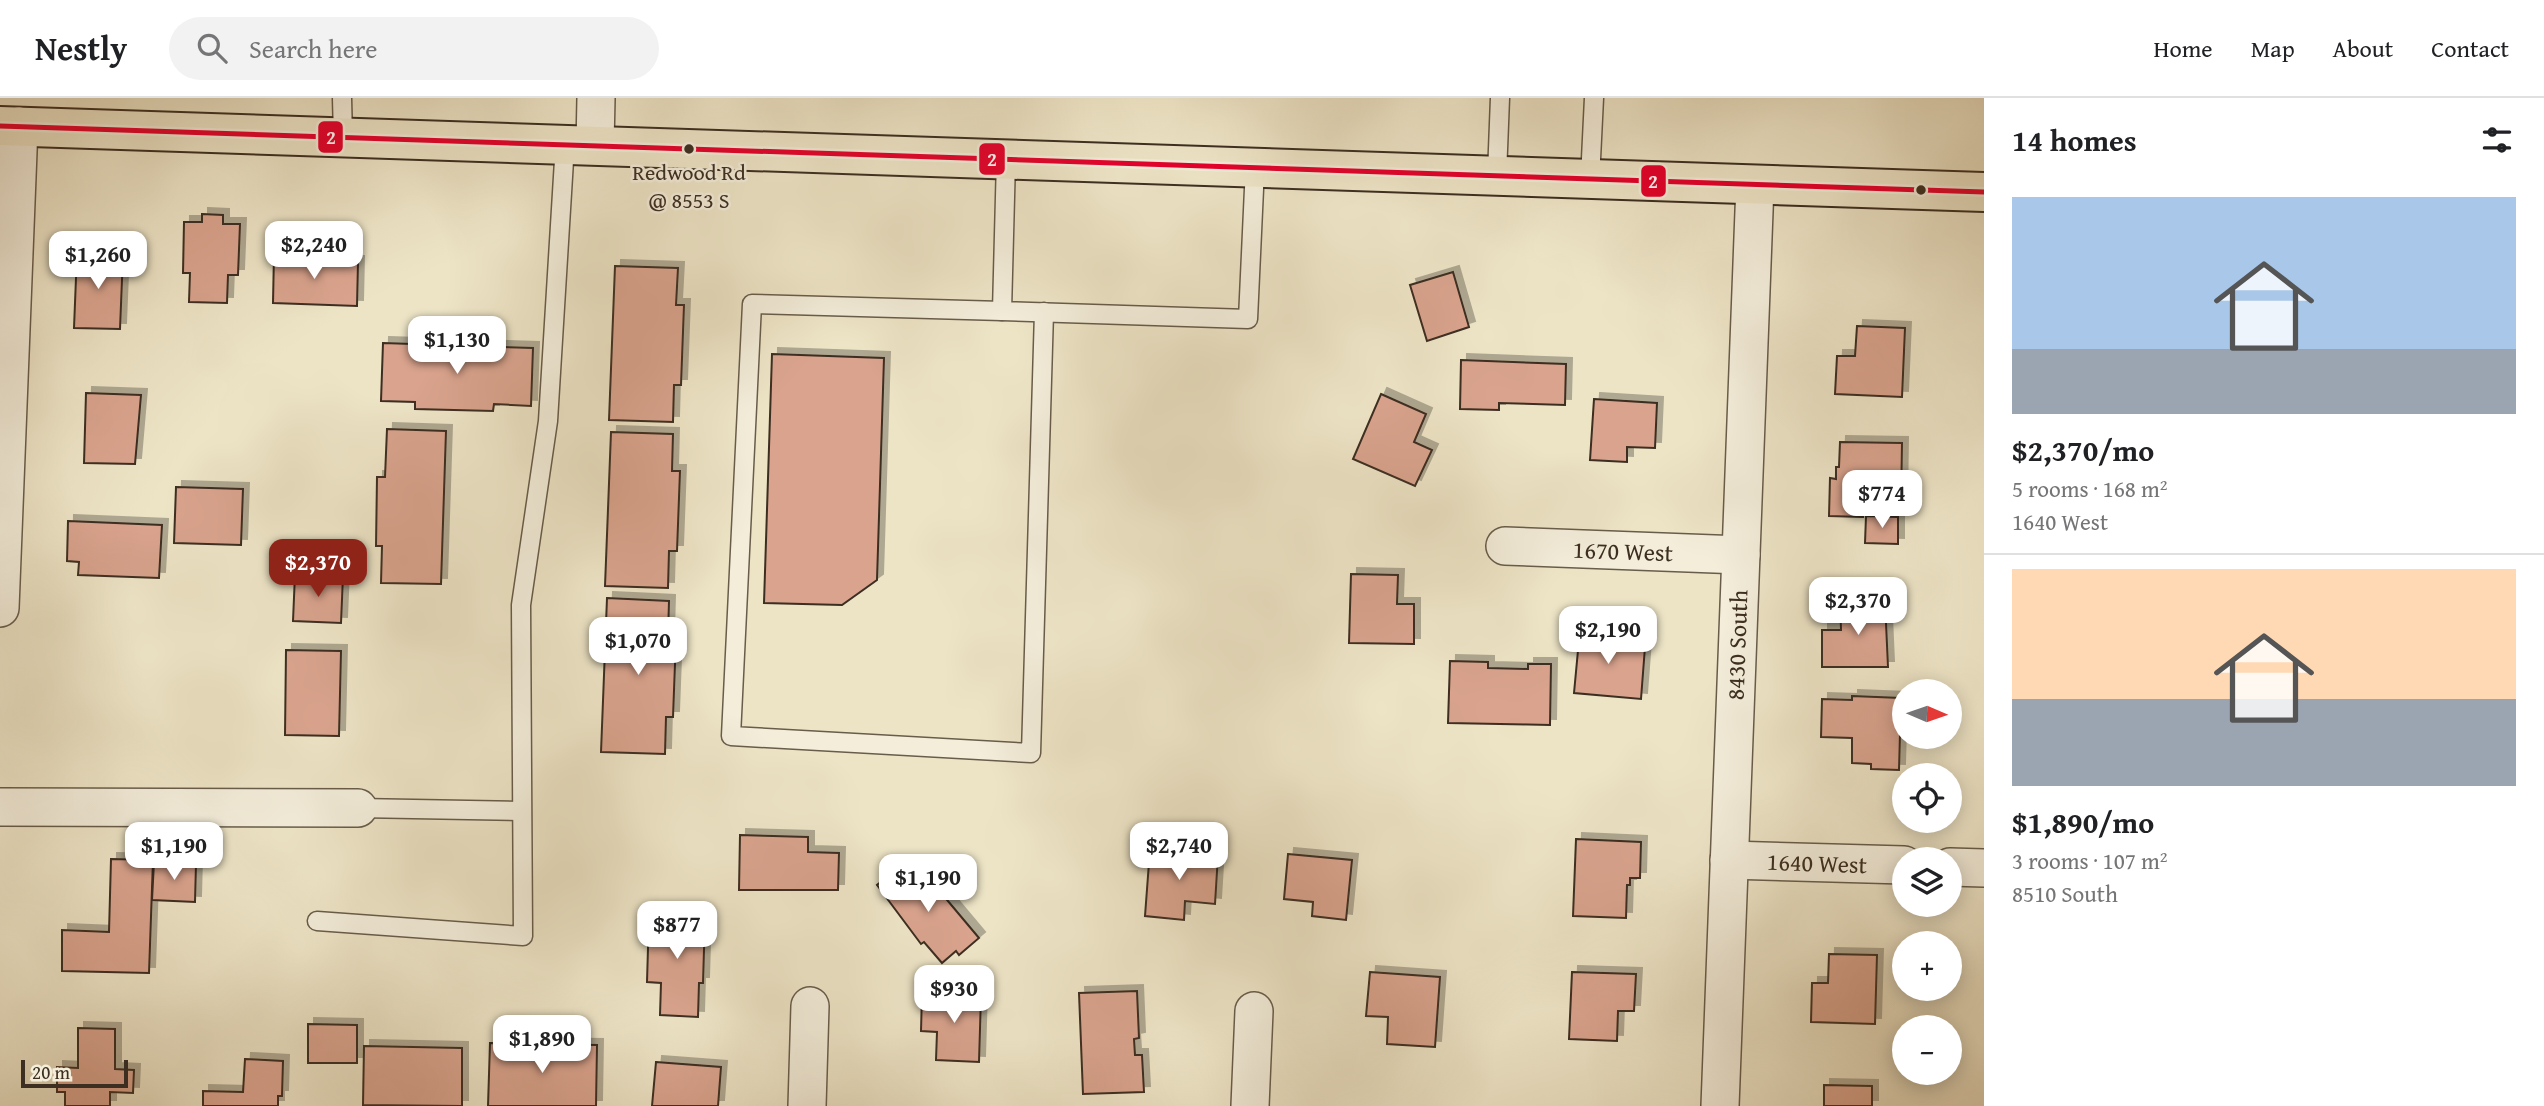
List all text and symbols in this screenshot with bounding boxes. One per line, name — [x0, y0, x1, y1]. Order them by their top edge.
search box — [169, 17, 659, 80]
text: Nestly — [35, 24, 127, 72]
icon: search — [193, 29, 231, 67]
text: Search here — [249, 29, 377, 68]
text: Home — [2154, 31, 2213, 66]
text: Map — [2251, 31, 2295, 66]
text: About — [2333, 31, 2393, 66]
text: Contact — [2431, 31, 2509, 66]
text: 14 homes — [2012, 118, 2137, 162]
line badge: 2 — [317, 120, 344, 154]
icon: filters — [2478, 121, 2516, 159]
text: 2 — [326, 123, 336, 151]
marker: Redwood Rd @ 8553 S — [682, 142, 696, 156]
line badge: 2 — [978, 142, 1006, 176]
text: 2 — [987, 145, 997, 173]
place label: Redwood Rd @ 8553 S — [632, 156, 746, 216]
line badge: 2 — [1640, 164, 1667, 198]
text: 2 — [1648, 167, 1658, 195]
unlabelled marker — [1914, 183, 1928, 197]
pin: $2,240 — [257, 222, 371, 281]
text: $2,240 — [281, 227, 347, 260]
pin: $1,260 — [41, 232, 155, 291]
text: $1,260 — [65, 237, 131, 270]
icon: home — [2201, 243, 2327, 369]
pin: $1,130 — [400, 316, 514, 376]
text: $1,130 — [424, 322, 490, 355]
text: $2,370/mo — [2012, 428, 2154, 472]
pin: $774 — [1841, 470, 1923, 530]
text: 5 rooms · 168 m² — [2012, 472, 2167, 505]
text: $774 — [1858, 476, 1906, 509]
text: 1640 West — [2012, 505, 2108, 538]
street label: 1670 West — [1572, 532, 1674, 570]
pin: $2,370 — [261, 540, 375, 599]
text: $2,370 — [285, 545, 351, 578]
pin: $2,370 — [1801, 578, 1915, 637]
text: $2,370 — [1825, 583, 1891, 616]
street label: 8430 South — [1718, 589, 1756, 701]
pin: $2,190 — [1551, 606, 1665, 666]
text: $2,190 — [1575, 612, 1641, 645]
icon: home — [2201, 615, 2327, 741]
pin: $1,070 — [581, 618, 695, 677]
text: $1,070 — [605, 623, 671, 656]
north arrow — [1892, 679, 1962, 749]
map controls — [1892, 679, 1962, 1085]
button: locate — [1892, 763, 1962, 833]
text: $1,890/mo — [2012, 800, 2154, 844]
pin: $1,190 — [117, 822, 231, 882]
pin: $2,740 — [1122, 822, 1236, 882]
text: $1,190 — [141, 828, 207, 861]
text: $2,740 — [1146, 828, 1212, 861]
street label: 1640 West — [1766, 844, 1868, 882]
text: 3 rooms · 107 m² — [2012, 844, 2167, 877]
button: layers — [1892, 847, 1962, 917]
pin: $1,190 — [871, 854, 985, 914]
text: $1,190 — [895, 860, 961, 893]
text: 8510 South — [2012, 877, 2118, 910]
pin: $877 — [636, 902, 718, 961]
text: $877 — [653, 907, 701, 940]
button: + — [1892, 931, 1962, 1001]
pin: $930 — [913, 965, 995, 1025]
text: $930 — [930, 971, 978, 1004]
button: − — [1892, 1015, 1962, 1085]
pin: $1,890 — [485, 1016, 599, 1075]
text: $1,890 — [509, 1021, 575, 1054]
scale bar — [21, 1057, 128, 1089]
text: 20 m — [32, 1058, 70, 1086]

